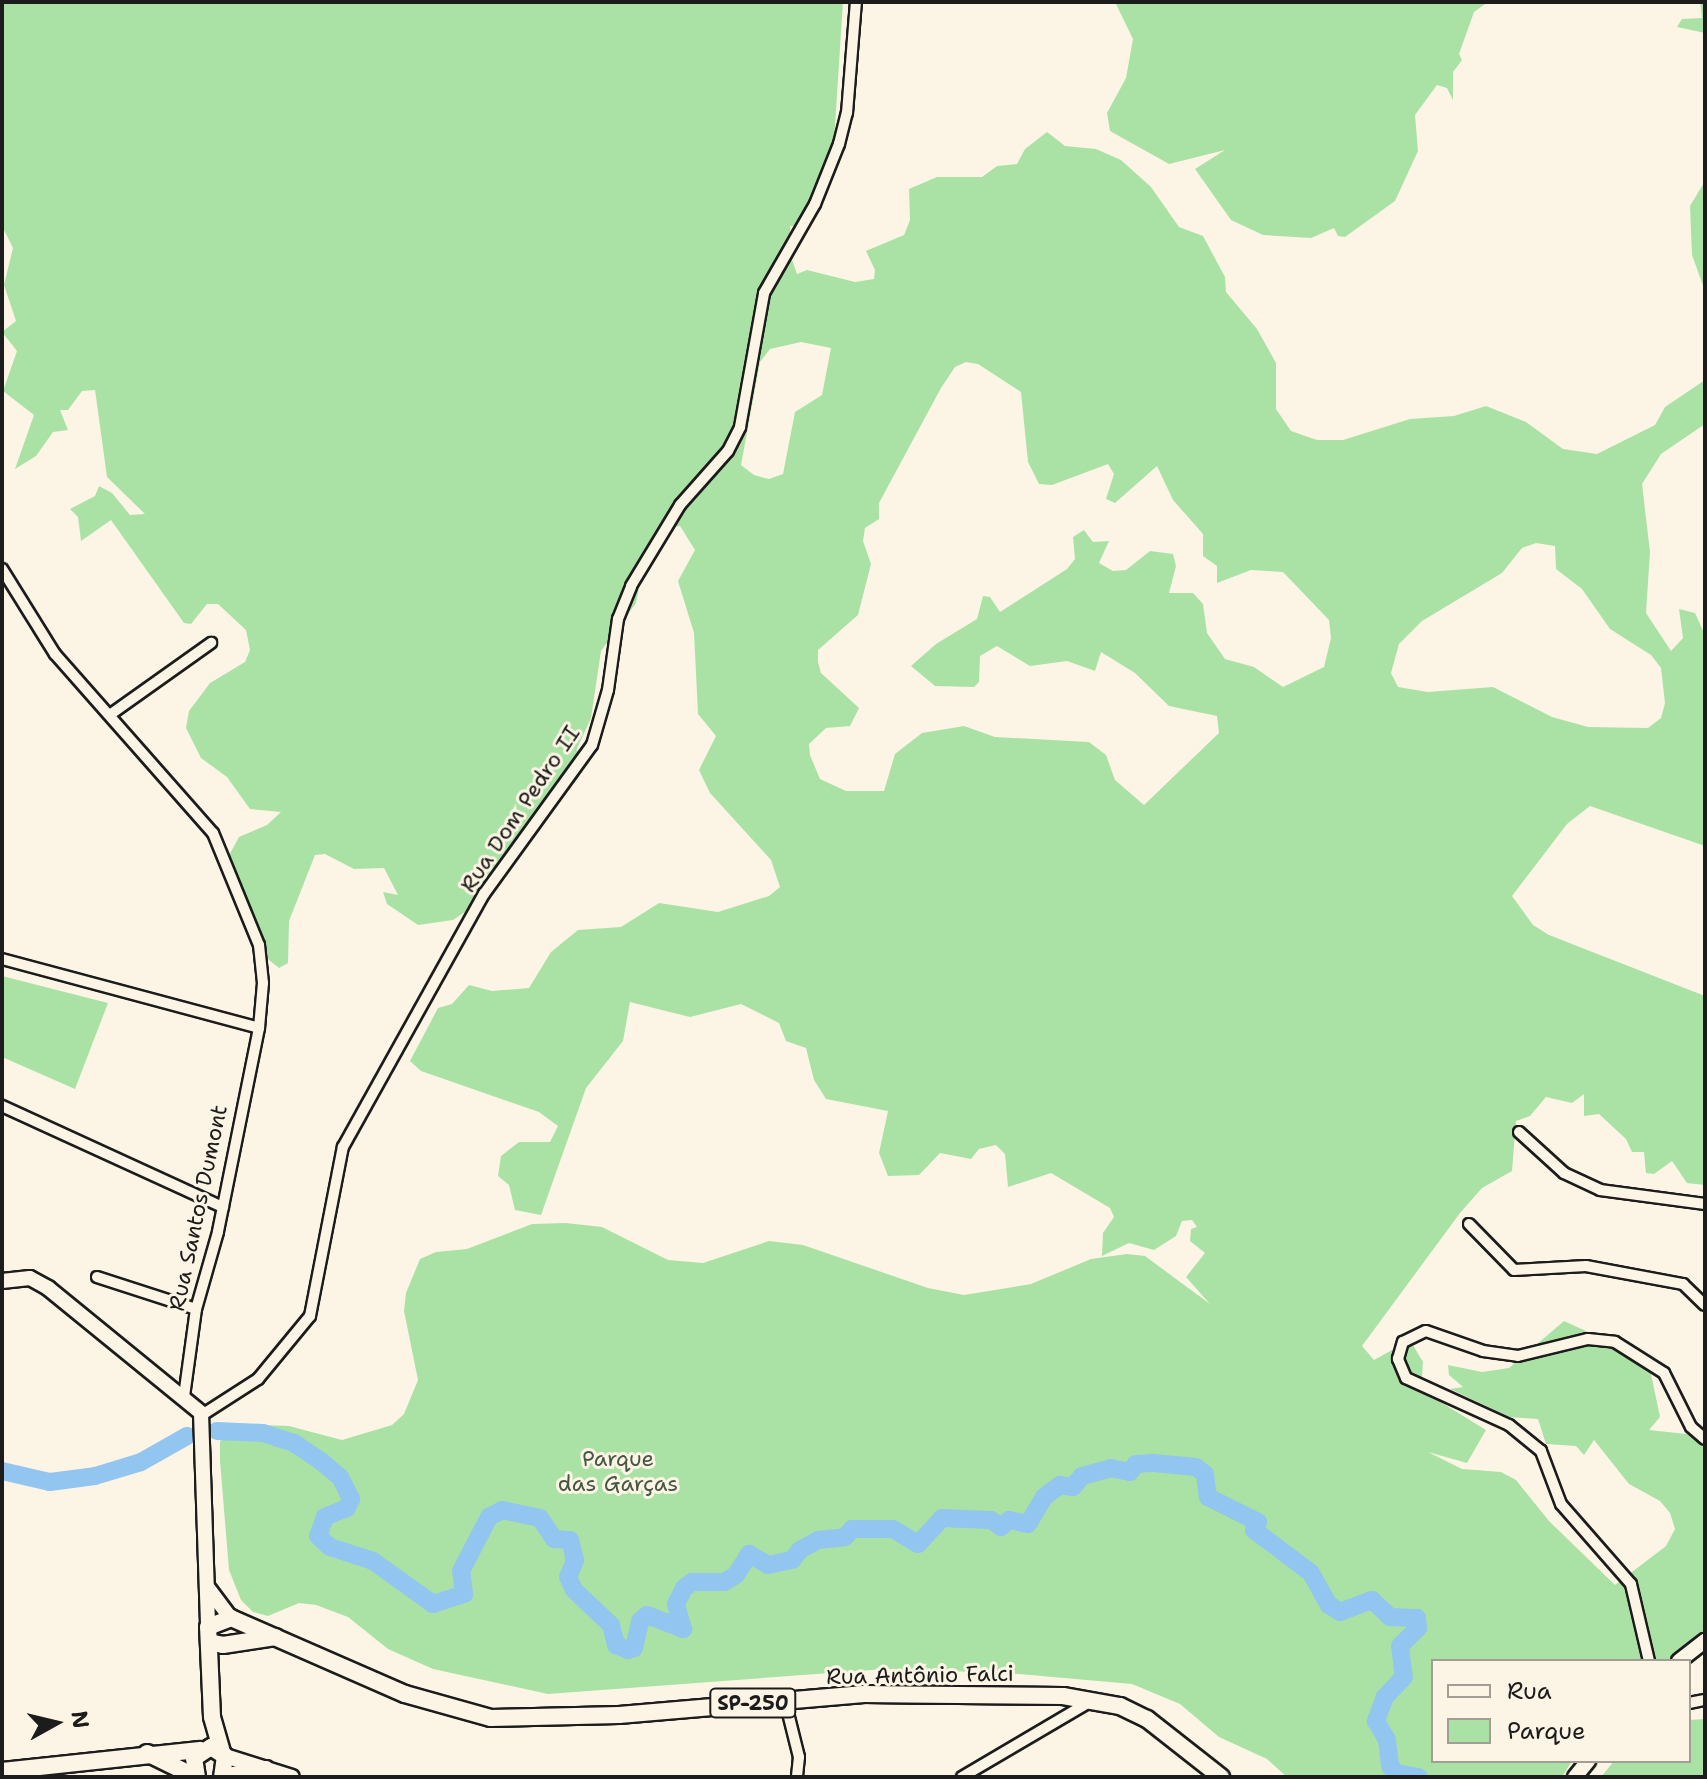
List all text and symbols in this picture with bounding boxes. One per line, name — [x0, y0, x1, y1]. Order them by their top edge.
street label: Rua Dom Pedro II — [455, 721, 585, 897]
street label: Rua Santos Dumont — [163, 1103, 233, 1313]
park label: Parque das Garças — [558, 1445, 678, 1496]
legend — [1431, 1659, 1691, 1763]
street label: Rua Antônio Falci — [826, 1660, 1014, 1690]
text: Rua — [1507, 1675, 1552, 1707]
north arrow — [16, 1683, 96, 1763]
road number: SP-250 — [709, 1687, 797, 1719]
text: N — [65, 1709, 96, 1730]
text: Parque — [1507, 1715, 1586, 1747]

